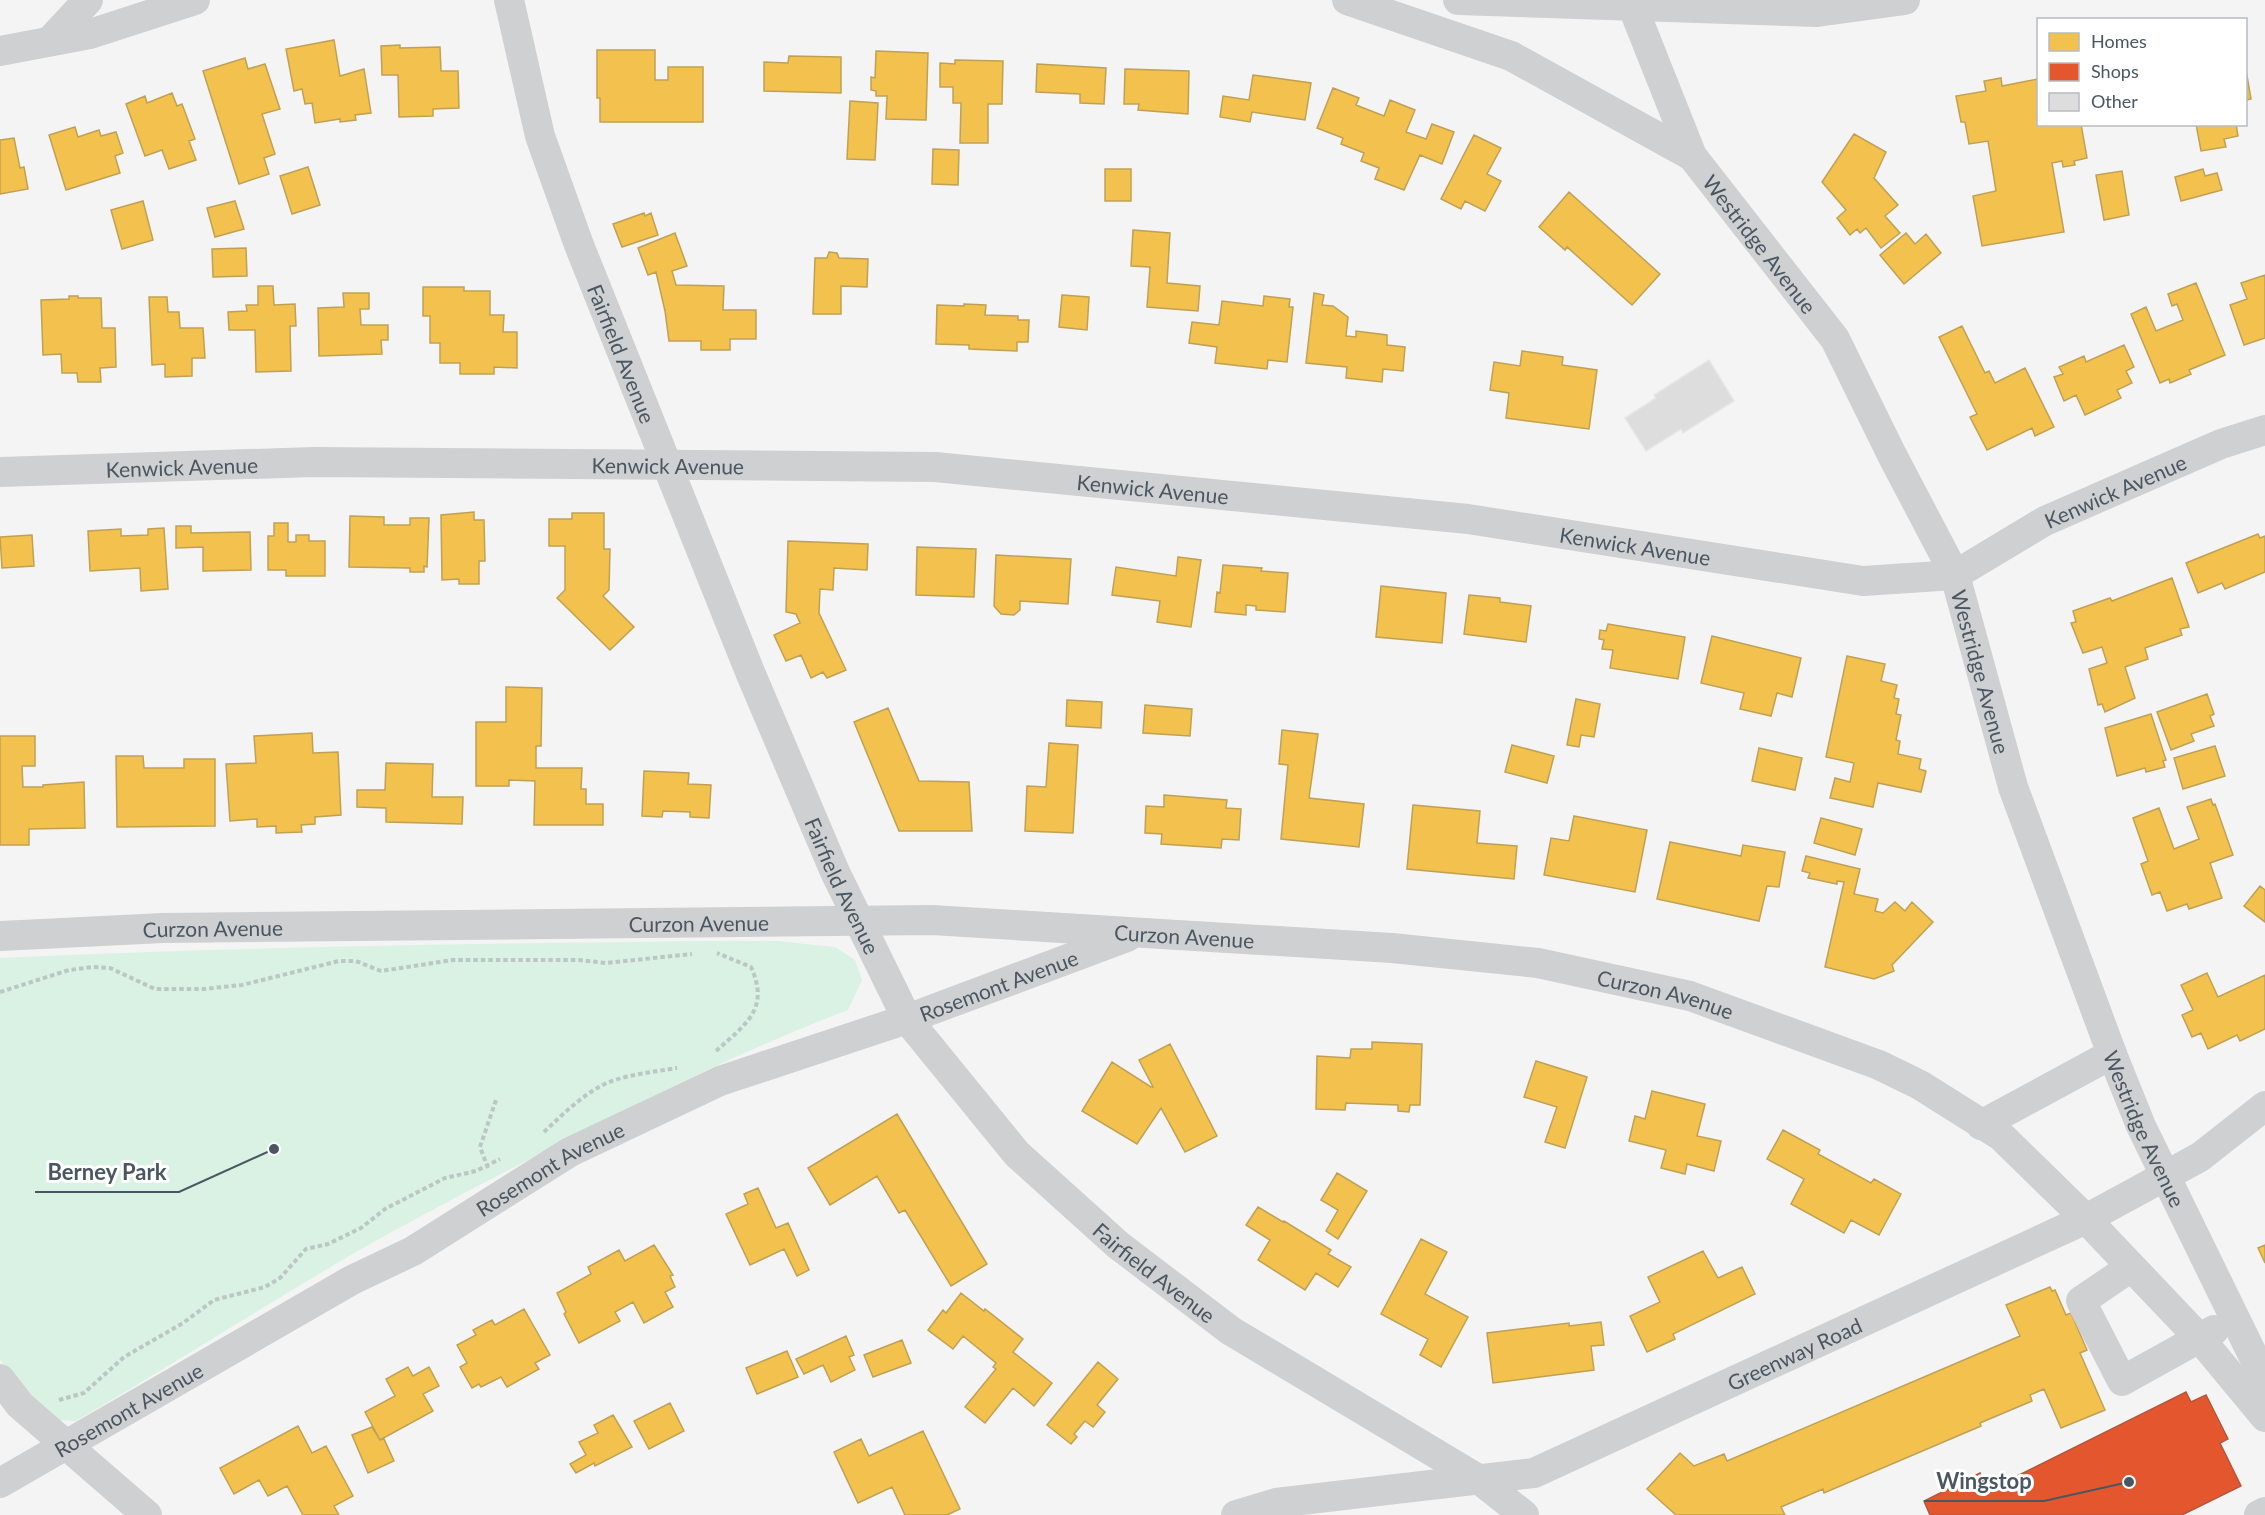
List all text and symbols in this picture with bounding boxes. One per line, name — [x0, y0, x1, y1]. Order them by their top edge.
legend — [2037, 18, 2247, 126]
text: Homes — [2091, 30, 2147, 52]
text: Shops — [2091, 60, 2139, 82]
text: Other — [2091, 90, 2138, 112]
street label: Westridge Avenue — [1699, 169, 1822, 318]
street label: Fairfield Avenue — [583, 280, 661, 427]
street label: Kenwick Avenue — [2040, 448, 2190, 532]
street label: Kenwick Avenue — [105, 451, 258, 481]
street label: Kenwick Avenue — [592, 452, 744, 478]
street label: Kenwick Avenue — [1076, 468, 1230, 508]
street label: Kenwick Avenue — [1558, 521, 1712, 569]
street label: Westridge Avenue — [1947, 587, 2016, 756]
street label: Fairfield Avenue — [801, 813, 885, 958]
street label: Curzon Avenue — [628, 909, 769, 936]
street label: Curzon Avenue — [142, 914, 283, 941]
street label: Curzon Avenue — [1113, 919, 1255, 952]
street label: Rosemont Avenue — [916, 944, 1081, 1026]
street label: Curzon Avenue — [1595, 964, 1737, 1023]
street label: Westridge Avenue — [2099, 1047, 2191, 1211]
street label: Rosemont Avenue — [471, 1116, 628, 1221]
callout: Berney Park — [35, 1152, 179, 1192]
text: Berney Park — [48, 1158, 167, 1185]
street label: Fairfield Avenue — [1089, 1217, 1221, 1327]
street label: Greenway Road — [1723, 1312, 1865, 1395]
street label: Rosemont Avenue — [50, 1356, 207, 1462]
callout: Wingstop — [1924, 1461, 2044, 1501]
text: Wingstop — [1936, 1467, 2032, 1494]

